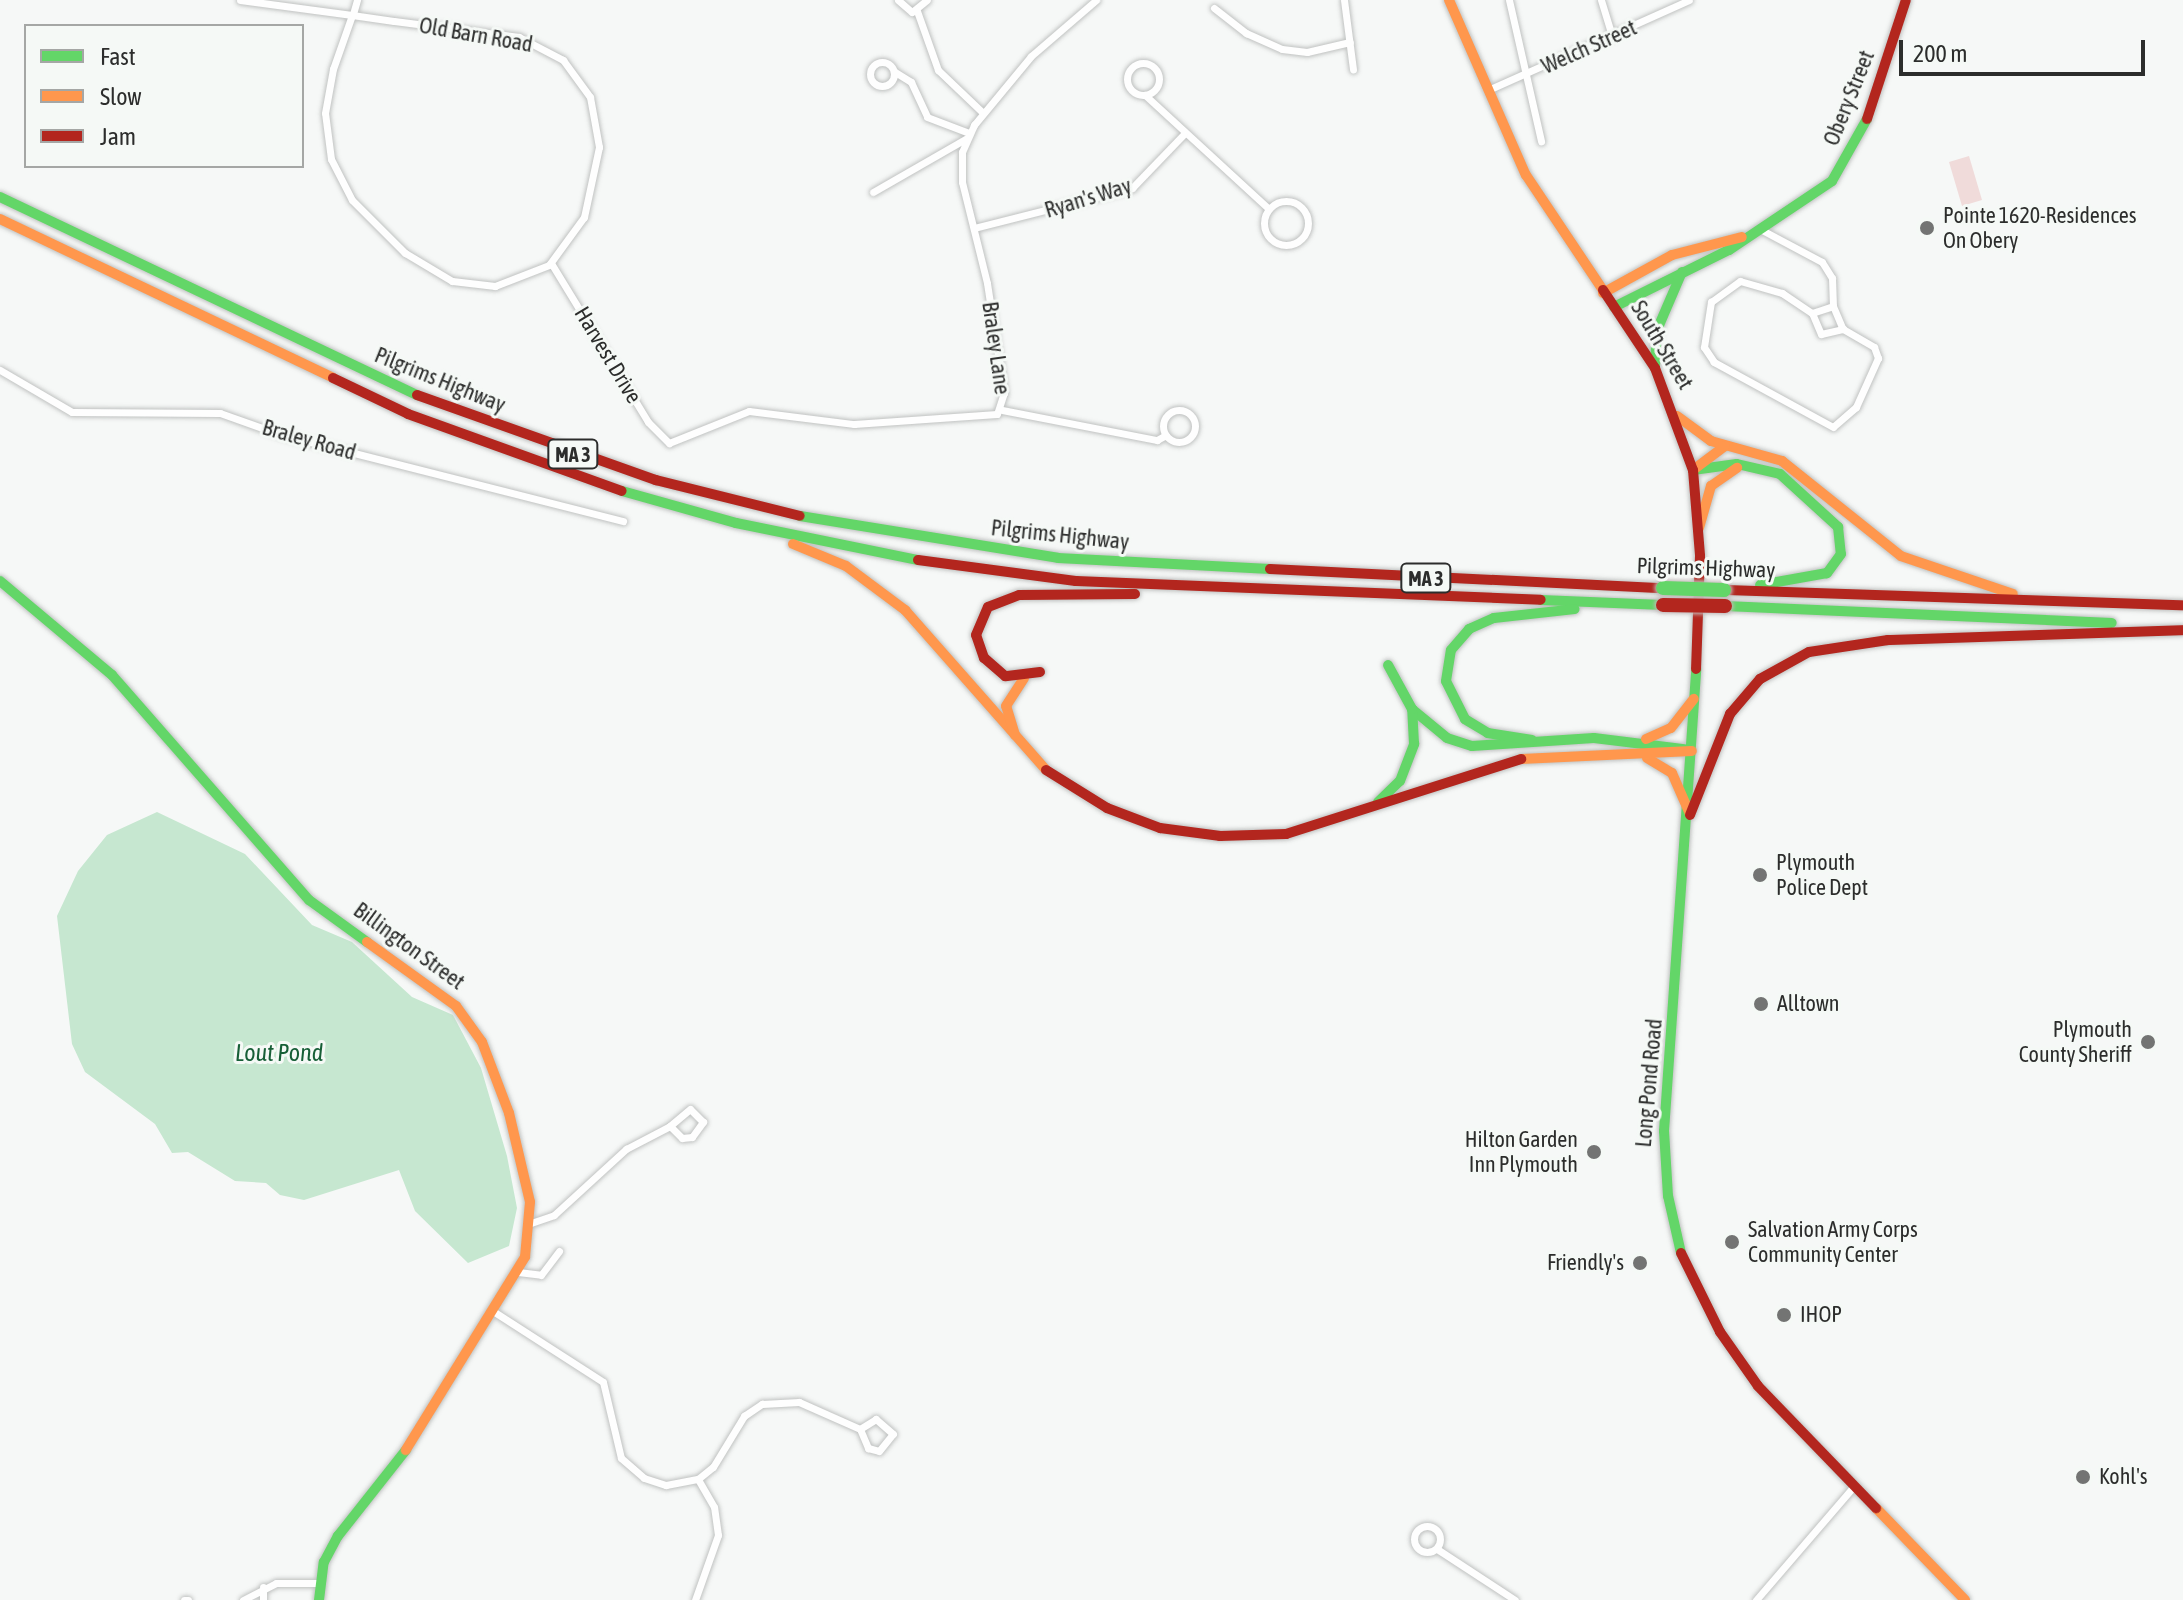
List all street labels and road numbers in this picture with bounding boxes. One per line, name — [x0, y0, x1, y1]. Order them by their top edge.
street label: Old Barn Road — [417, 12, 535, 58]
street label: Welch Street — [1538, 14, 1640, 80]
street label: Obery Street — [1818, 47, 1880, 149]
street label: Ryan's Way — [1041, 172, 1135, 224]
street label: South Street — [1625, 296, 1699, 394]
street label: Braley Lane — [976, 300, 1016, 396]
street label: Harvest Drive — [569, 302, 647, 408]
street label: Pilgrims Highway — [371, 342, 509, 418]
street label: Braley Road — [259, 414, 359, 466]
road number: MA 3 — [547, 438, 599, 470]
street label: Pilgrims Highway — [990, 515, 1130, 555]
street label: Pilgrims Highway — [1636, 552, 1776, 584]
road number: MA 3 — [1400, 562, 1452, 594]
street label: Billington Street — [348, 897, 470, 995]
street label: Long Pond Road — [1630, 1018, 1668, 1148]

